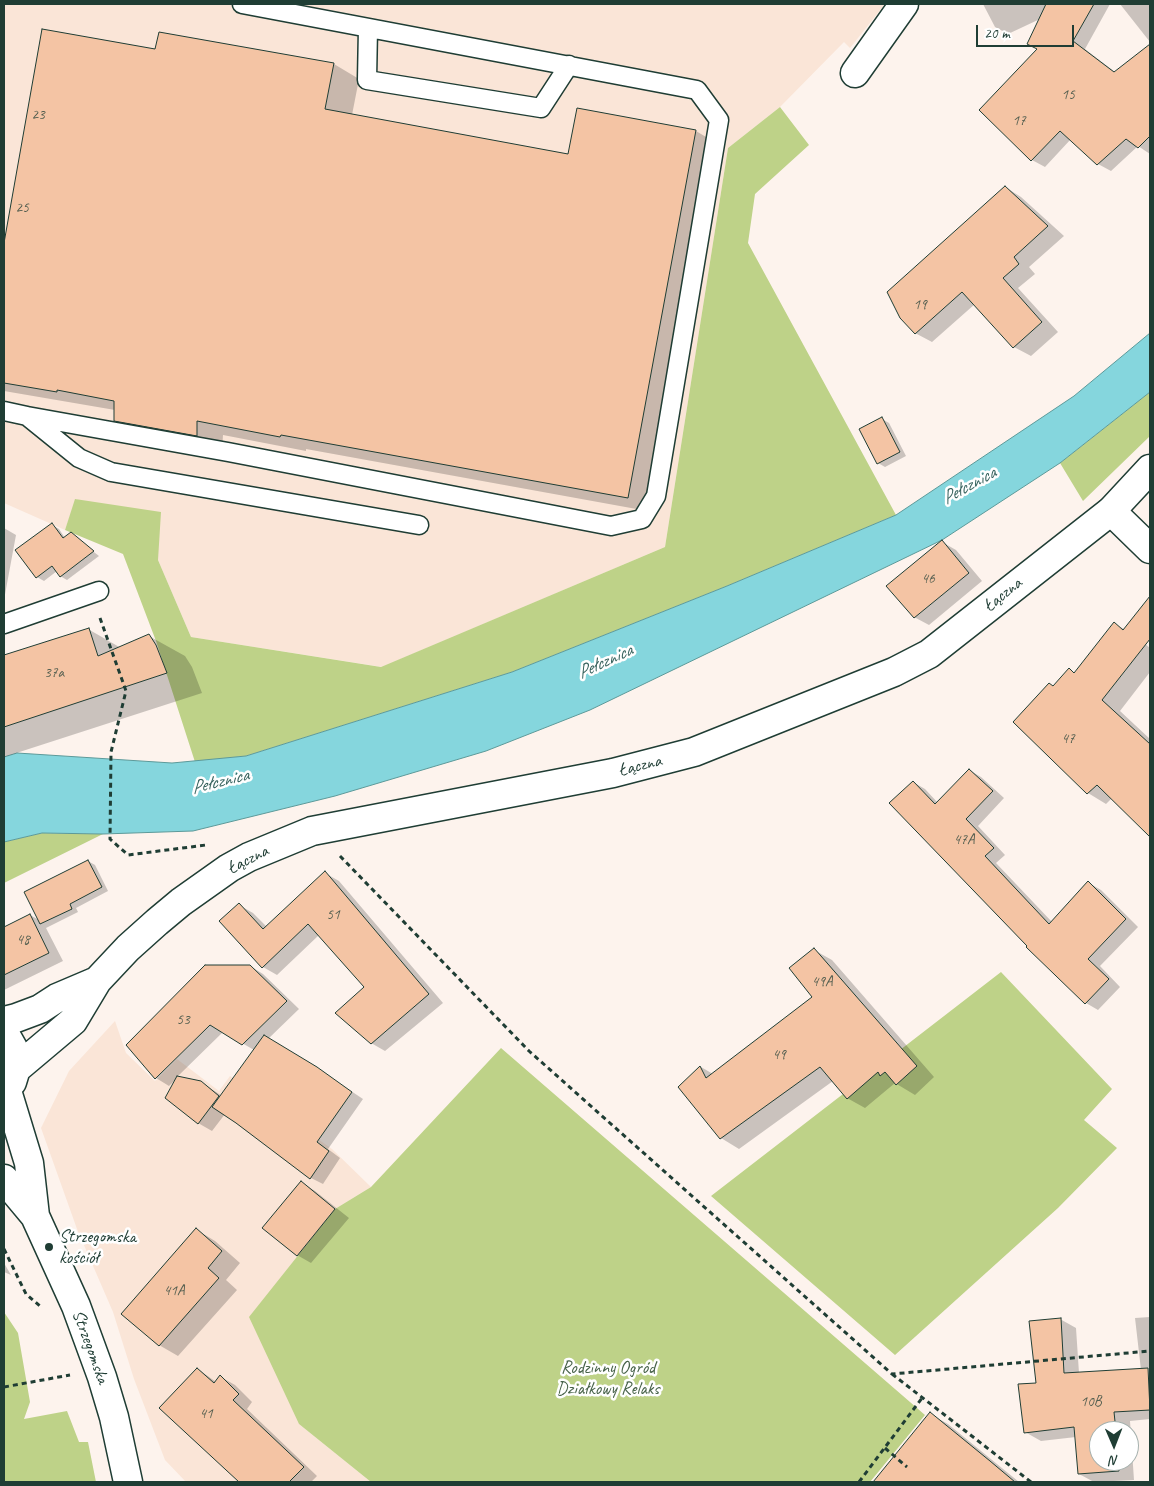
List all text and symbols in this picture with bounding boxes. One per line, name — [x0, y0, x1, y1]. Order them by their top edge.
scale bar — [979, 15, 1076, 47]
text: 20 m — [984, 24, 1010, 43]
house number: 15 — [1061, 86, 1075, 104]
house number: 23 — [31, 106, 45, 124]
house number: 17 — [1012, 112, 1026, 130]
house number: 25 — [15, 199, 29, 217]
house number: 19 — [913, 296, 927, 314]
water label: Pełcznica — [938, 462, 1000, 510]
house number: 46 — [921, 570, 935, 588]
street label: Łączna — [979, 573, 1027, 617]
water label: Pełcznica — [574, 639, 636, 685]
house number: 37a — [44, 664, 64, 682]
house number: 47 — [1061, 730, 1075, 748]
street label: Łączna — [616, 750, 664, 782]
water label: Pełcznica — [189, 764, 251, 800]
house number: 47A — [953, 831, 975, 849]
street label: Łączna — [224, 840, 272, 880]
house number: 51 — [326, 906, 340, 924]
house number: 48 — [16, 931, 30, 949]
house number: 49A — [811, 973, 833, 991]
house number: 53 — [176, 1011, 190, 1029]
house number: 49 — [772, 1046, 786, 1064]
place label: Strzegomska kościół — [59, 1226, 136, 1268]
marker: Strzegomska kościół — [43, 1241, 55, 1253]
house number: 41A — [163, 1282, 185, 1300]
street label: Strzegomska — [67, 1307, 113, 1387]
park label: Rodzinny Ogród Działkowy Relaks — [557, 1357, 659, 1400]
house number: 10B — [1080, 1393, 1102, 1411]
house number: 41 — [199, 1405, 213, 1423]
north arrow — [1089, 1421, 1139, 1471]
text: N — [1110, 1452, 1119, 1469]

